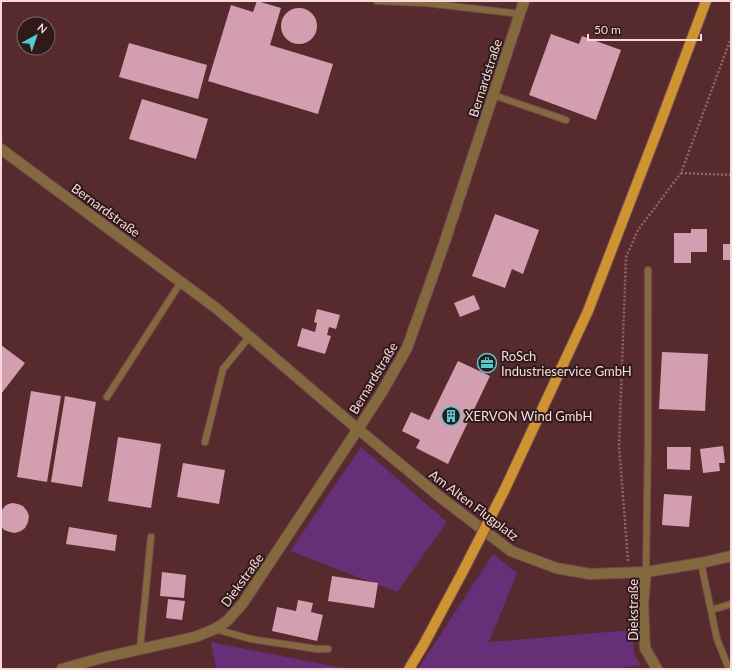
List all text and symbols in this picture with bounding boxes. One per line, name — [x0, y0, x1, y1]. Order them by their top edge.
north arrow — [16, 16, 56, 56]
scale bar — [588, 16, 701, 42]
text: N — [35, 20, 50, 36]
text: 50 m — [594, 22, 621, 37]
street label: Bernardstraße — [465, 37, 505, 119]
street label: Bernardstraße — [68, 180, 144, 240]
street label: Bernardstraße — [345, 339, 401, 417]
place label: RoSch Industrieservice GmbH — [501, 348, 632, 379]
office icon: RoSch Industrieservice GmbH — [476, 352, 498, 374]
building icon: XERVON Wind GmbH — [440, 405, 462, 427]
place label: XERVON Wind GmbH — [465, 408, 592, 424]
street label: Am Alten Flugplatz — [426, 466, 522, 544]
street label: Diekstraße — [217, 550, 267, 610]
street label: Diekstraße — [625, 579, 641, 641]

